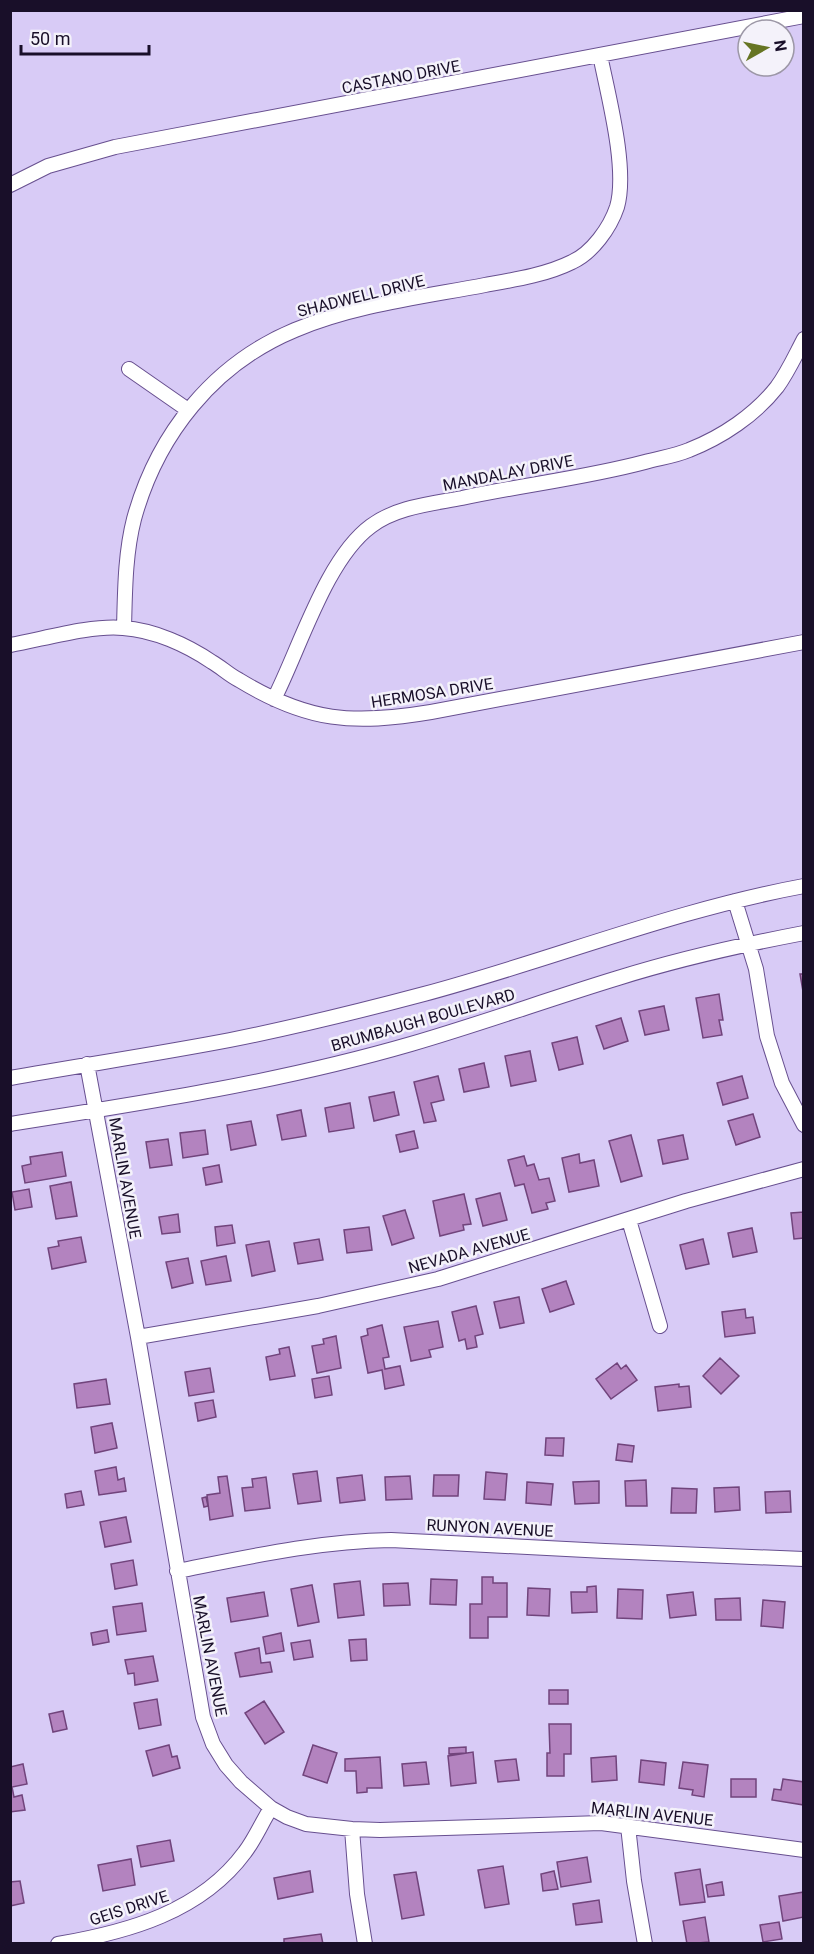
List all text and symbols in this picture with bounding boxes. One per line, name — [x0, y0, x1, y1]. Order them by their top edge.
scale bar — [21, 18, 148, 56]
north arrow — [736, 18, 796, 78]
text: 50 m — [30, 28, 70, 49]
text: N — [770, 39, 791, 53]
street label: CASTANO DRIVE — [340, 56, 462, 98]
street label: SHADWELL DRIVE — [295, 271, 427, 321]
street label: MANDALAY DRIVE — [441, 451, 575, 495]
street label: HERMOSA DRIVE — [370, 674, 494, 712]
street label: BRUMBAUGH BOULEVARD — [329, 985, 517, 1055]
street label: MARLIN AVENUE — [105, 1116, 145, 1240]
street label: NEVADA AVENUE — [406, 1225, 532, 1277]
street label: RUNYON AVENUE — [426, 1515, 554, 1541]
street label: MARLIN AVENUE — [189, 1594, 231, 1718]
street label: MARLIN AVENUE — [590, 1798, 714, 1830]
street label: GEIS DRIVE — [87, 1886, 171, 1930]

